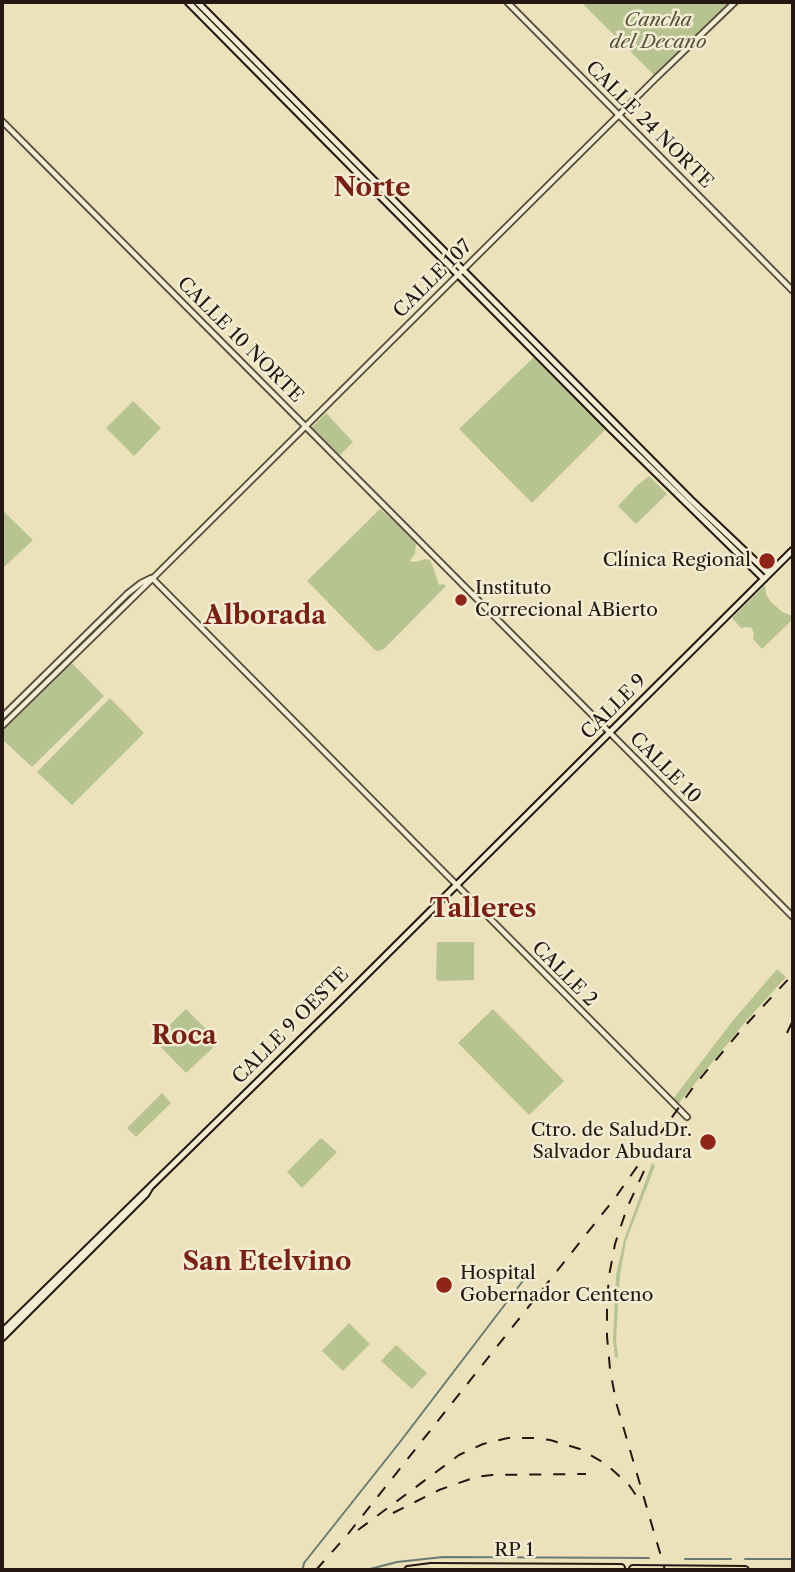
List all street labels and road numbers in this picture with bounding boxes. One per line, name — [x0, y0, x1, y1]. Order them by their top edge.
street label: CALLE 24 NORTE — [581, 57, 717, 193]
street label: CALLE 107 — [389, 235, 477, 323]
street label: CALLE 10 NORTE — [172, 272, 308, 408]
street label: CALLE 9 — [577, 670, 651, 744]
street label: CALLE 10 — [624, 727, 706, 809]
street label: CALLE 2 — [527, 937, 601, 1011]
street label: CALLE 9 OESTE — [228, 963, 354, 1089]
street label: RP 1 — [494, 1540, 534, 1562]

